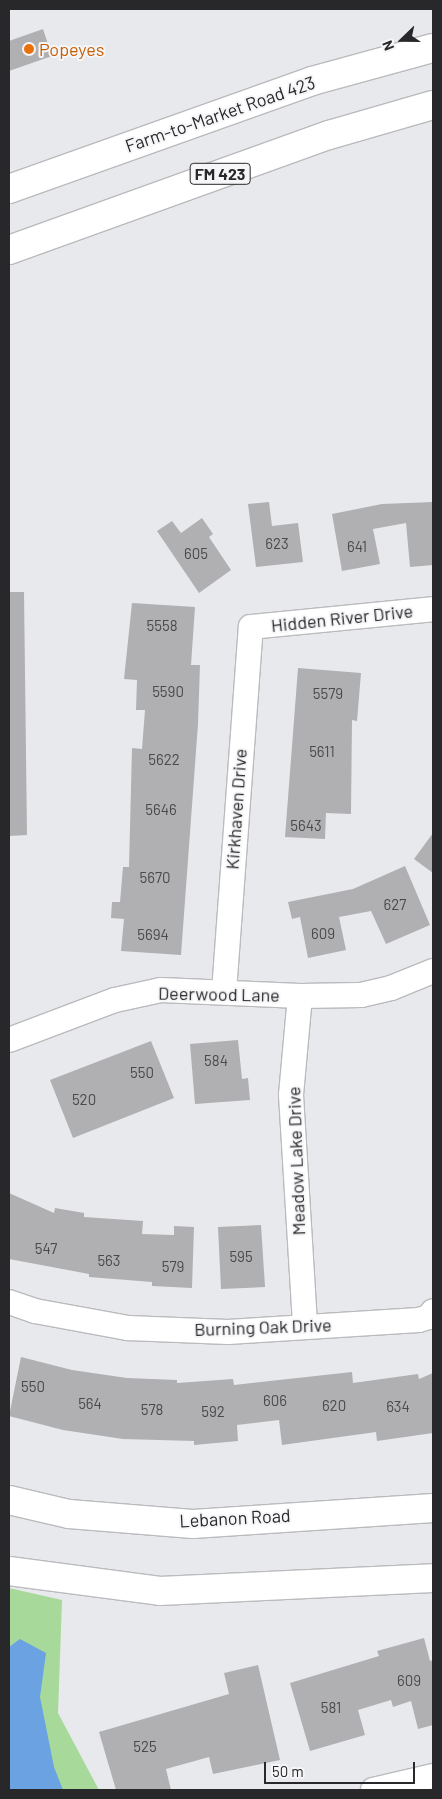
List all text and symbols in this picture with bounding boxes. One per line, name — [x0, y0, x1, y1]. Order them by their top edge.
north arrow — [377, 15, 427, 65]
place label: Popeyes — [39, 38, 104, 60]
text: N — [378, 38, 397, 53]
marker: Popeyes — [23, 43, 35, 55]
street label: Farm-to-Market Road 423 — [122, 71, 318, 157]
road number: FM 423 — [189, 160, 251, 188]
house number: 623 — [265, 535, 289, 553]
house number: 641 — [347, 538, 367, 556]
house number: 605 — [184, 545, 208, 563]
street label: Hidden River Drive — [270, 600, 414, 636]
house number: 5558 — [147, 617, 177, 635]
house number: 5590 — [152, 683, 184, 701]
house number: 5579 — [313, 685, 343, 703]
house number: 5611 — [309, 743, 335, 761]
street label: Kirkhaven Drive — [221, 748, 251, 870]
house number: 5622 — [148, 751, 180, 769]
house number: 5646 — [145, 801, 177, 819]
house number: 5643 — [290, 817, 322, 835]
house number: 5670 — [139, 869, 171, 887]
house number: 627 — [384, 896, 406, 914]
house number: 609 — [311, 925, 335, 943]
house number: 5694 — [137, 926, 169, 944]
street label: Deerwood Lane — [158, 982, 280, 1006]
house number: 584 — [204, 1052, 228, 1070]
house number: 550 — [130, 1064, 154, 1082]
street label: Meadow Lake Drive — [283, 1086, 309, 1236]
house number: 520 — [72, 1091, 96, 1109]
house number: 547 — [35, 1240, 57, 1258]
house number: 595 — [229, 1248, 253, 1266]
house number: 563 — [97, 1252, 121, 1270]
house number: 579 — [162, 1258, 184, 1276]
street label: Burning Oak Drive — [194, 1314, 332, 1340]
house number: 550 — [21, 1378, 45, 1396]
house number: 606 — [263, 1392, 287, 1410]
house number: 564 — [78, 1395, 102, 1413]
house number: 620 — [322, 1397, 346, 1415]
house number: 634 — [386, 1398, 410, 1416]
house number: 578 — [141, 1401, 163, 1419]
house number: 592 — [201, 1403, 225, 1421]
street label: Lebanon Road — [179, 1504, 291, 1532]
house number: 609 — [397, 1672, 421, 1690]
house number: 581 — [321, 1699, 341, 1717]
house number: 525 — [133, 1738, 157, 1756]
scale bar — [267, 1752, 418, 1784]
text: 50 m — [272, 1762, 304, 1780]

